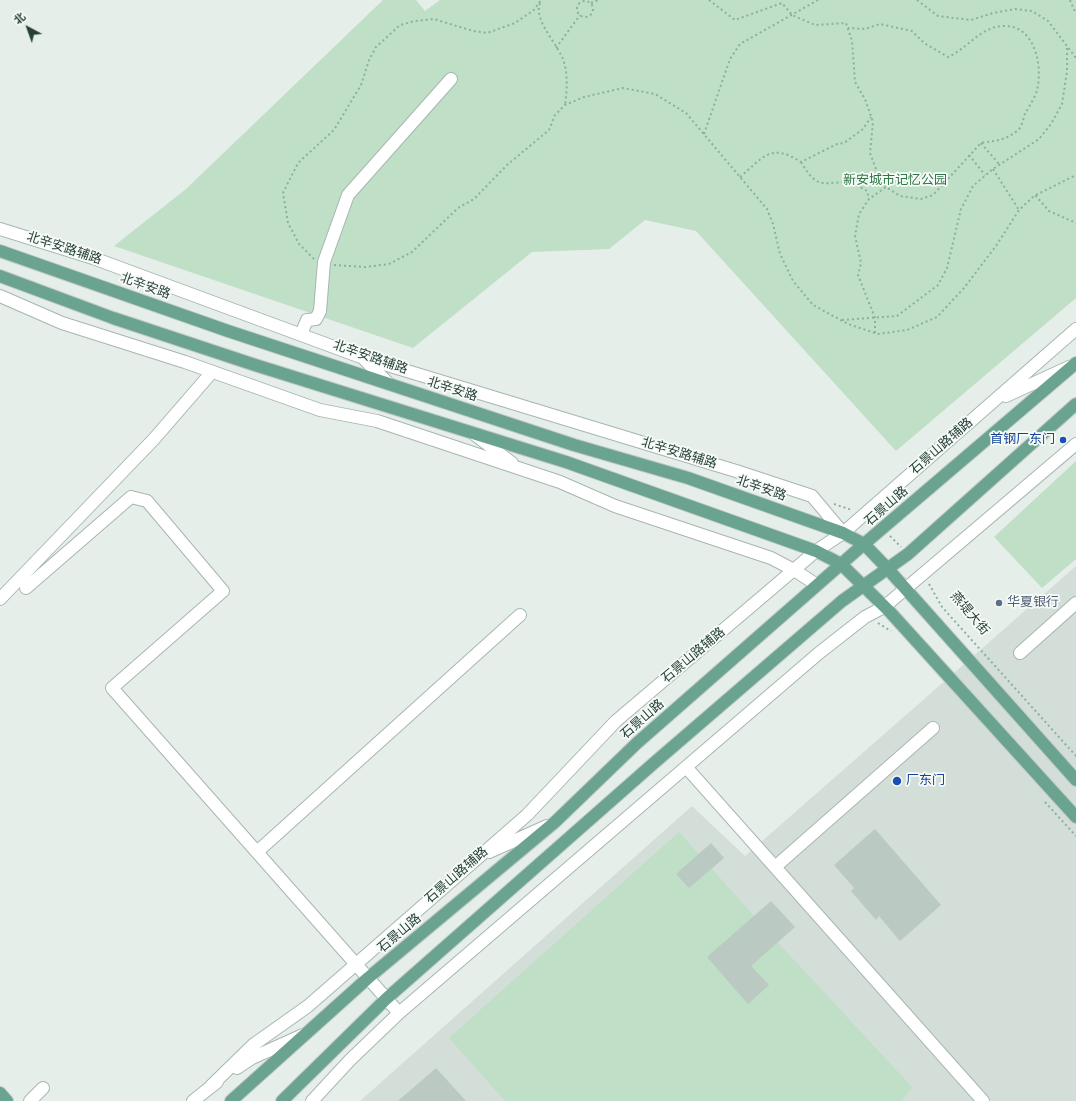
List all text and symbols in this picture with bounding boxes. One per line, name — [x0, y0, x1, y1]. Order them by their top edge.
north arrow — [8, 8, 48, 48]
text: 北 — [11, 9, 29, 28]
park label: 新安城市记忆公园 — [843, 173, 947, 189]
street label: 北辛安路辅路 — [24, 230, 104, 268]
street label: 北辛安路 — [118, 271, 172, 303]
street label: 北辛安路辅路 — [331, 338, 409, 378]
street label: 北辛安路 — [425, 375, 479, 405]
street label: 石景山路辅路 — [907, 416, 977, 478]
place label: 首钢厂东门 — [990, 432, 1055, 448]
street label: 北辛安路辅路 — [639, 435, 719, 473]
marker: 首钢厂东门 — [1058, 435, 1068, 445]
street label: 北辛安路 — [734, 473, 788, 505]
street label: 石景山路 — [862, 484, 912, 530]
street label: 燕堤大街 — [946, 589, 992, 639]
place label: 华夏银行 — [1007, 595, 1059, 611]
marker: 华夏银行 — [994, 598, 1004, 608]
street label: 石景山路辅路 — [659, 625, 729, 687]
street label: 石景山路 — [618, 697, 668, 743]
place label: 厂东门 — [906, 773, 945, 789]
marker: 厂东门 — [891, 775, 903, 787]
street label: 石景山路辅路 — [422, 845, 492, 907]
street label: 石景山路 — [375, 911, 425, 957]

